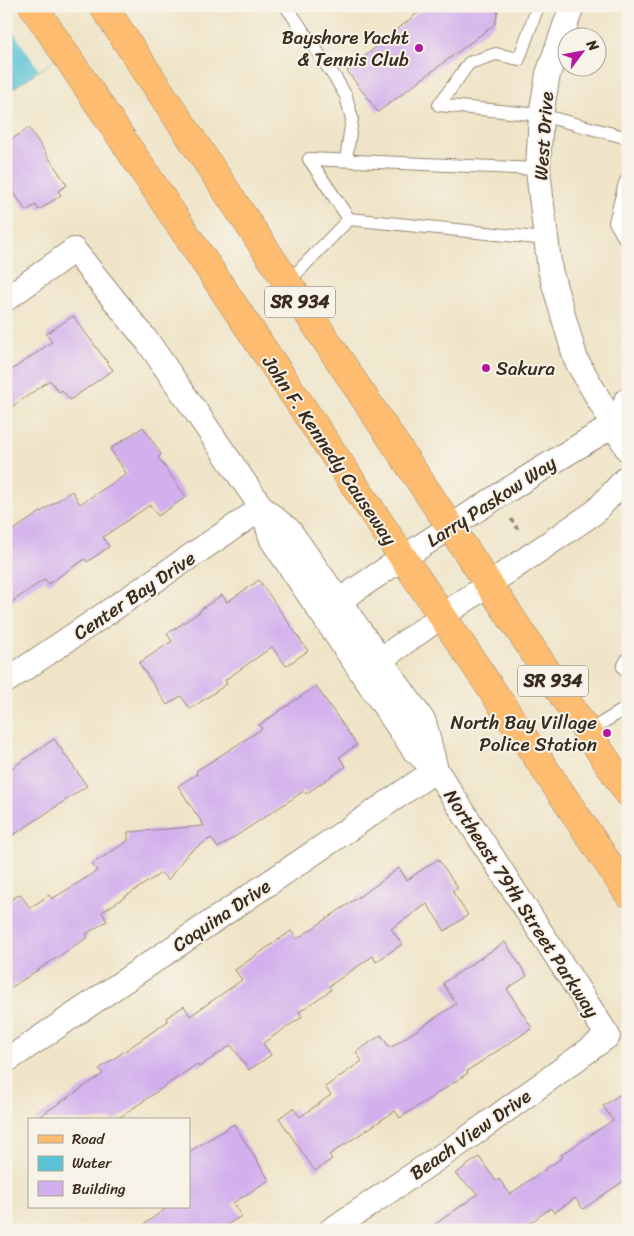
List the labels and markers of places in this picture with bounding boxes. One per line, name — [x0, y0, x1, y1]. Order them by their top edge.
place label: Bayshore Yacht & Tennis Club — [282, 21, 409, 76]
marker: Bayshore Yacht & Tennis Club — [413, 42, 425, 54]
place label: Sakura — [496, 352, 556, 385]
marker: Sakura — [480, 362, 492, 374]
place label: North Bay Village Police Station — [450, 706, 597, 761]
marker: North Bay Village Police Station — [601, 727, 613, 739]

